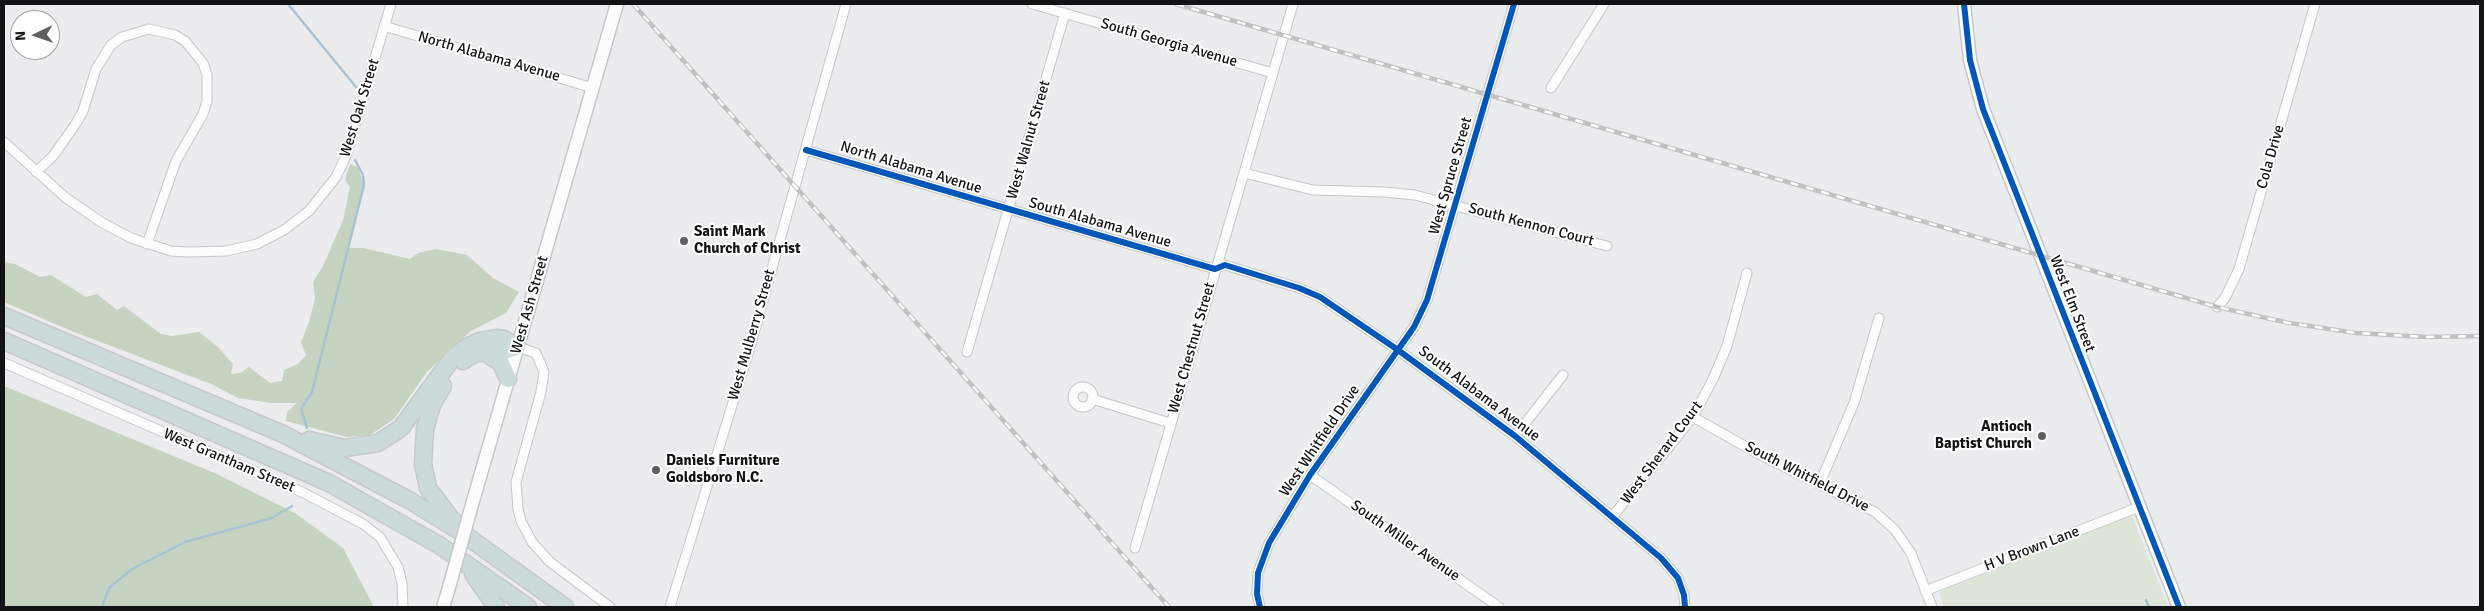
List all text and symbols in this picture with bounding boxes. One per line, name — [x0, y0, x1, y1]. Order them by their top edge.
north arrow — [10, 10, 60, 60]
street label: South Georgia Avenue — [1099, 15, 1239, 71]
street label: North Alabama Avenue — [416, 28, 562, 86]
text: N — [12, 30, 29, 41]
street label: West Oak Street — [336, 57, 384, 159]
street label: West Walnut Street — [1003, 78, 1055, 202]
street label: West Spruce Street — [1426, 115, 1476, 237]
street label: Cola Drive — [2253, 123, 2289, 191]
street label: North Alabama Avenue — [838, 138, 984, 198]
street label: South Alabama Avenue — [1027, 194, 1173, 252]
street label: South Kennon Court — [1466, 200, 1596, 250]
place label: Saint Mark Church of Christ — [694, 223, 801, 258]
marker: Saint Mark Church of Christ — [678, 235, 690, 247]
street label: West Elm Street — [2045, 253, 2099, 355]
street label: West Ash Street — [507, 254, 553, 356]
street label: West Mulberry Street — [725, 267, 779, 403]
street label: West Chestnut Street — [1165, 280, 1219, 416]
street label: South Alabama Avenue — [1415, 342, 1543, 446]
street label: West Whitfield Drive — [1276, 382, 1364, 500]
street label: West Sherard Court — [1617, 398, 1707, 508]
place label: Antioch Baptist Church — [1935, 418, 2032, 453]
street label: West Grantham Street — [161, 425, 297, 497]
marker: Antioch Baptist Church — [2036, 430, 2048, 442]
street label: South Whitfield Drive — [1742, 438, 1872, 516]
place label: Daniels Furniture Goldsboro N.C. — [666, 452, 780, 487]
marker: Daniels Furniture Goldsboro N.C. — [650, 464, 662, 476]
street label: South Miller Avenue — [1347, 497, 1463, 585]
street label: H V Brown Lane — [1982, 523, 2082, 575]

